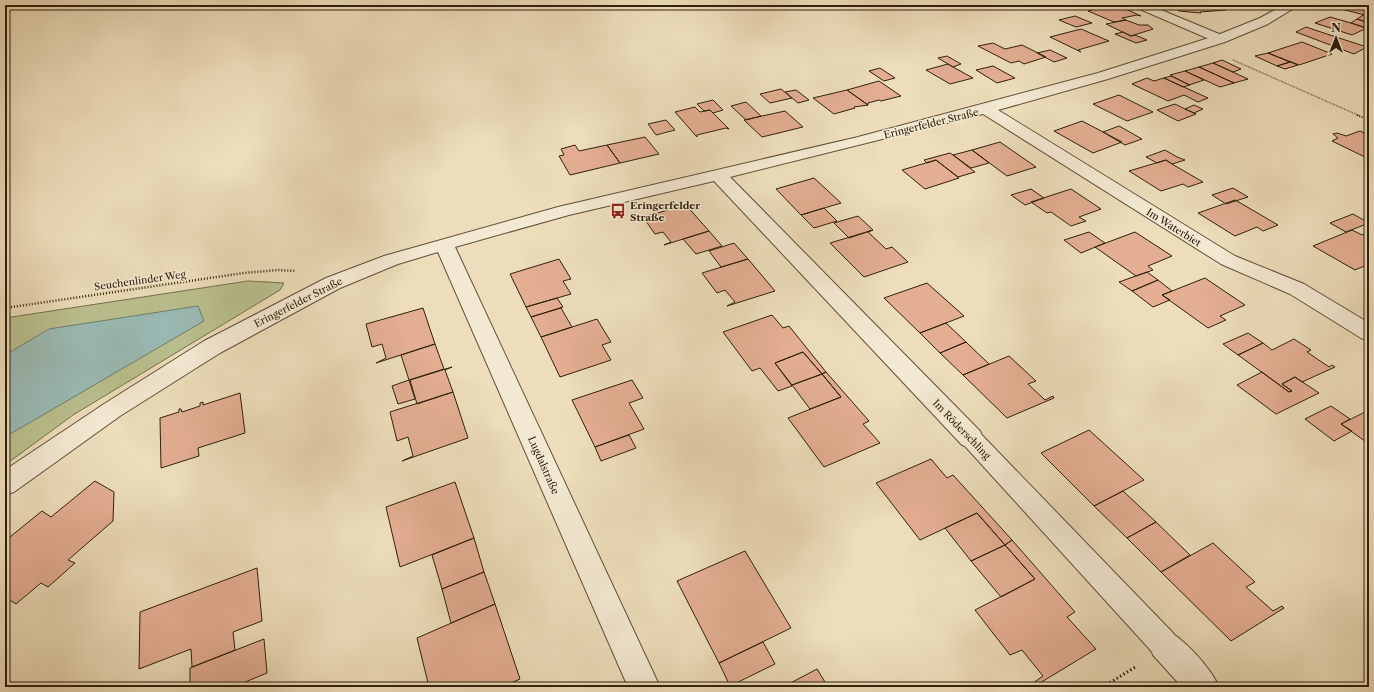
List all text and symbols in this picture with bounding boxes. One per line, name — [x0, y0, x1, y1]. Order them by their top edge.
north arrow — [1316, 18, 1356, 58]
text: N — [1331, 21, 1341, 35]
street label: Eringerfelder Straße — [882, 105, 980, 142]
place label: Eringerfelder Straße — [630, 199, 700, 224]
bus stop icon: Eringerfelder Straße — [609, 202, 627, 220]
street label: Im Waterbiet — [1144, 205, 1204, 250]
street label: Seuchenlinder Weg — [93, 268, 187, 293]
street label: Eringerfelder Straße — [252, 274, 345, 330]
street label: Im Röderschling — [930, 397, 994, 463]
street label: Lugdalstraße — [525, 434, 562, 497]

